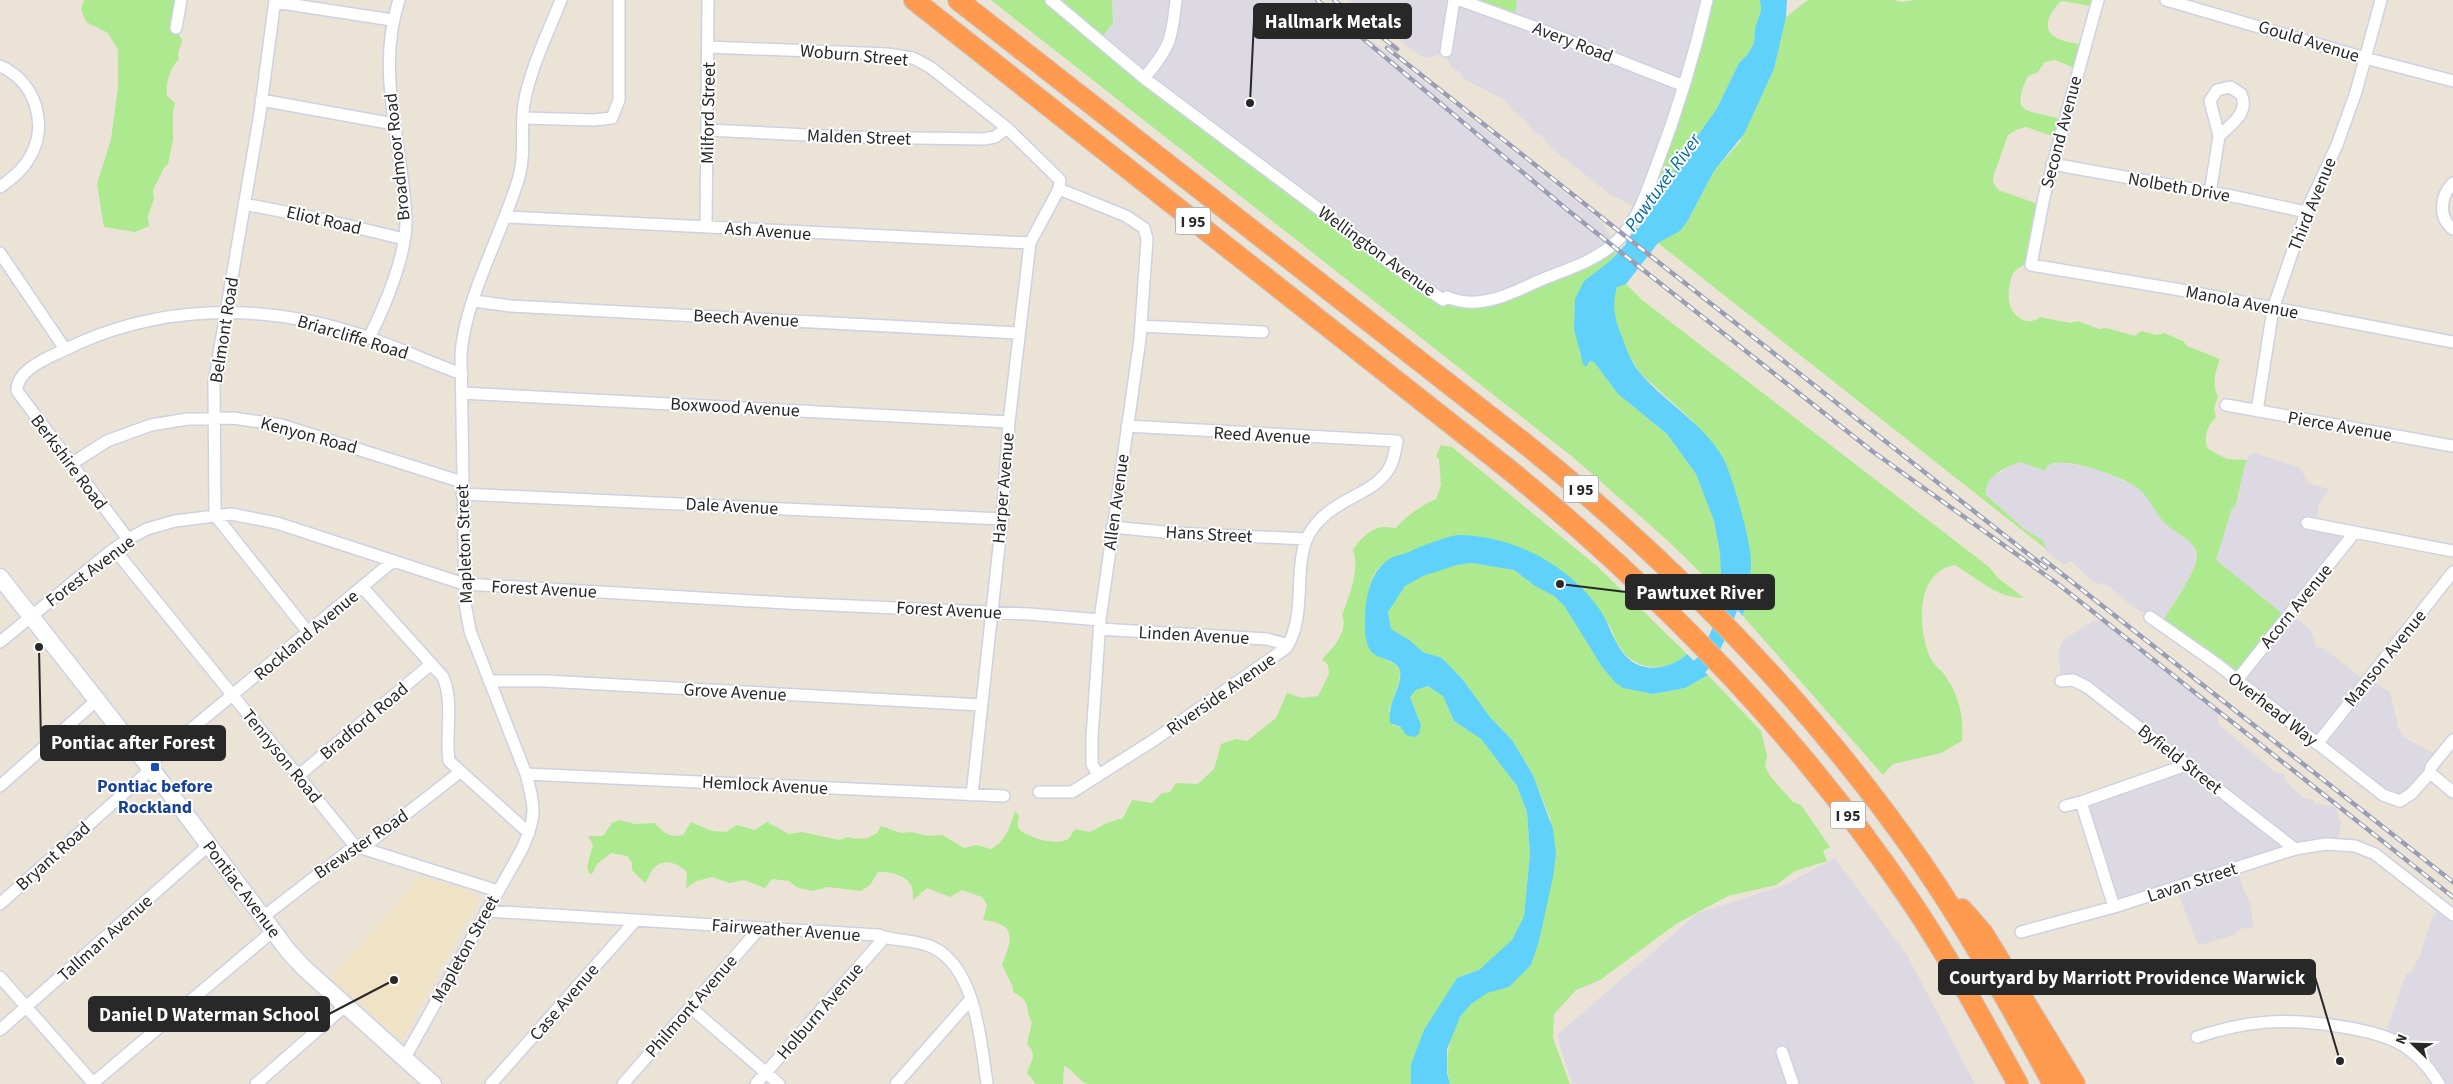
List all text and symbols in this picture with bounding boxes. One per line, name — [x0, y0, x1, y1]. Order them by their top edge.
callout: Hallmark Metals — [1254, 4, 1411, 38]
text: Hallmark Metals — [1265, 9, 1401, 36]
street label: Gould Avenue — [2255, 14, 2362, 69]
street label: Avery Road — [1529, 16, 1617, 69]
street label: Woburn Street — [799, 38, 909, 73]
street label: Milford Street — [695, 62, 722, 164]
street label: Second Avenue — [2035, 73, 2088, 191]
street label: Broadmoor Road — [378, 92, 417, 222]
street label: Malden Street — [806, 123, 911, 152]
water label: Pawtuxet River — [1618, 127, 1709, 237]
street label: Third Avenue — [2282, 154, 2343, 255]
street label: Nolbeth Drive — [2126, 166, 2232, 209]
street label: Eliot Road — [284, 200, 364, 241]
street label: Wellington Avenue — [1313, 200, 1441, 303]
road number: I 95 — [1176, 208, 1210, 235]
street label: Ash Avenue — [724, 216, 812, 247]
street label: Belmont Road — [204, 275, 245, 385]
street label: Manola Avenue — [2183, 279, 2301, 326]
street label: Beech Avenue — [693, 303, 799, 334]
street label: Briarcliffe Road — [294, 309, 411, 366]
street label: Boxwood Avenue — [670, 392, 800, 423]
street label: Pierce Avenue — [2286, 405, 2394, 448]
street label: Berkshire Road — [24, 409, 113, 515]
street label: Kenyon Road — [258, 411, 360, 460]
street label: Reed Avenue — [1213, 420, 1311, 451]
street label: Harper Avenue — [986, 431, 1021, 545]
street label: Allen Avenue — [1097, 452, 1136, 552]
road number: I 95 — [1564, 476, 1598, 502]
street label: Mapleton Street — [450, 484, 479, 604]
street label: Dale Avenue — [685, 492, 779, 521]
street label: Hans Street — [1165, 520, 1253, 549]
street label: Forest Avenue — [41, 530, 140, 613]
street label: Acorn Avenue — [2254, 559, 2338, 654]
street label: Forest Avenue — [491, 574, 597, 605]
callout: Pawtuxet River — [1626, 575, 1774, 609]
text: Pawtuxet River — [1636, 580, 1764, 607]
street label: Rockland Avenue — [249, 584, 364, 687]
street label: Forest Avenue — [896, 595, 1002, 626]
street label: Manson Avenue — [2338, 604, 2432, 712]
street label: Linden Avenue — [1138, 620, 1250, 651]
street label: Riverside Avenue — [1162, 647, 1281, 741]
street label: Overhead Way — [2222, 666, 2323, 753]
street label: Bradford Road — [315, 677, 414, 766]
street label: Grove Avenue — [683, 677, 787, 708]
street label: Tennyson Road — [236, 704, 327, 809]
street label: Byfield Street — [2132, 719, 2227, 800]
callout: Pontiac after Forest — [41, 726, 225, 760]
text: Pontiac after Forest — [51, 730, 215, 757]
marker: Pontiac before Rockland — [149, 761, 161, 773]
street label: Hemlock Avenue — [701, 770, 829, 801]
place label: Pontiac before Rockland — [97, 774, 213, 820]
road number: I 95 — [1830, 802, 1866, 828]
street label: Brewster Road — [309, 804, 413, 885]
street label: Bryant Road — [11, 816, 96, 897]
street label: Pontiac Avenue — [197, 835, 287, 943]
street label: Lavan Street — [2144, 856, 2240, 909]
street label: Tallman Avenue — [53, 889, 158, 988]
street label: Mapleton Street — [426, 891, 505, 1008]
street label: Fairweather Avenue — [711, 913, 861, 948]
street label: Philmont Avenue — [640, 950, 743, 1063]
street label: Holburn Avenue — [771, 957, 870, 1065]
street label: Case Avenue — [524, 958, 605, 1046]
callout: Courtyard by Marriott Providence Warwick — [1939, 960, 2315, 994]
text: Courtyard by Marriott Providence Warwick — [1949, 965, 2306, 992]
callout: Daniel D Waterman School — [89, 997, 329, 1031]
text: Daniel D Waterman School — [99, 1002, 320, 1029]
north arrow — [2388, 1019, 2438, 1069]
text: N — [2391, 1031, 2413, 1048]

